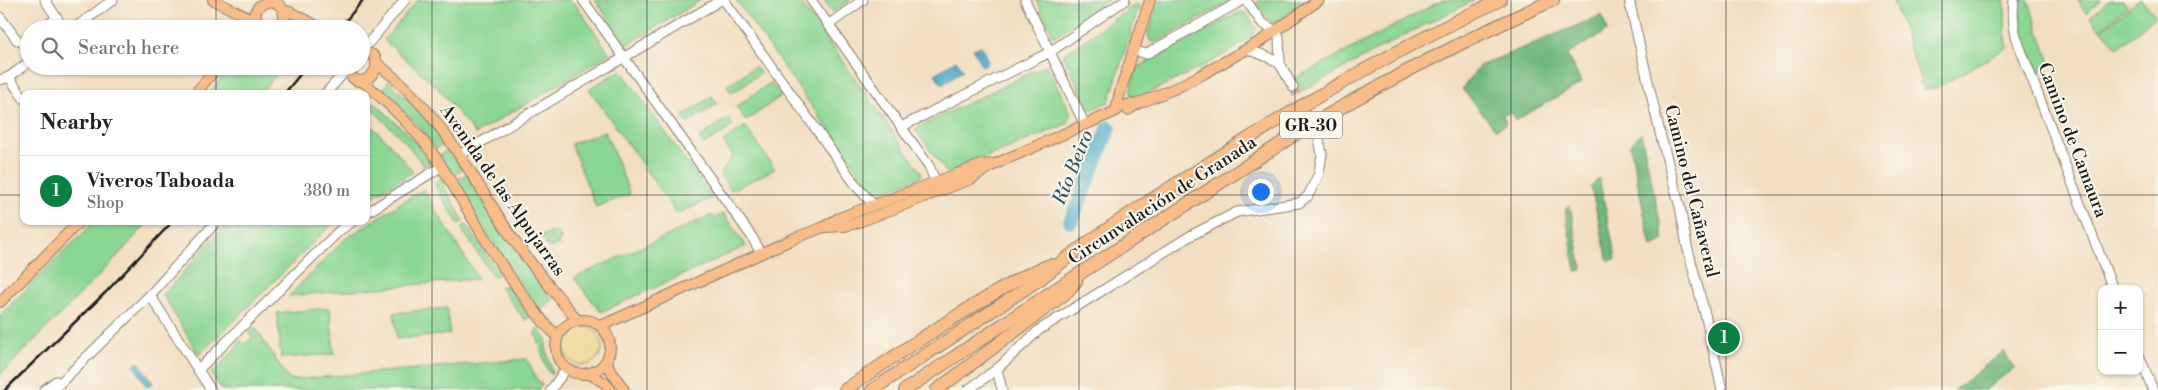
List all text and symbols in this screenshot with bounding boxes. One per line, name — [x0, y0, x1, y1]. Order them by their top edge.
search box — [20, 20, 370, 75]
icon: search — [38, 34, 66, 62]
text: Search here — [78, 36, 179, 60]
street label: Camino de Camaura — [2032, 59, 2113, 222]
street label: Avenida de las Alpujarras — [434, 99, 571, 281]
street label: Camino del Cañaveral — [1659, 102, 1724, 281]
text: Nearby — [40, 110, 113, 136]
road number: GR-30 — [1280, 112, 1342, 138]
water label: Río Beiro — [1047, 127, 1099, 209]
street label: Circunvalación de Granada — [1064, 130, 1262, 270]
text: Viveros Taboada — [87, 169, 235, 193]
your location — [1248, 179, 1274, 205]
text: 1 — [52, 181, 60, 201]
text: 380 m — [303, 181, 350, 201]
text: Shop — [87, 193, 124, 213]
map controls — [2098, 285, 2143, 375]
button: + — [2098, 285, 2143, 330]
pin: 1 — [1708, 319, 1740, 357]
button: − — [2098, 330, 2143, 375]

